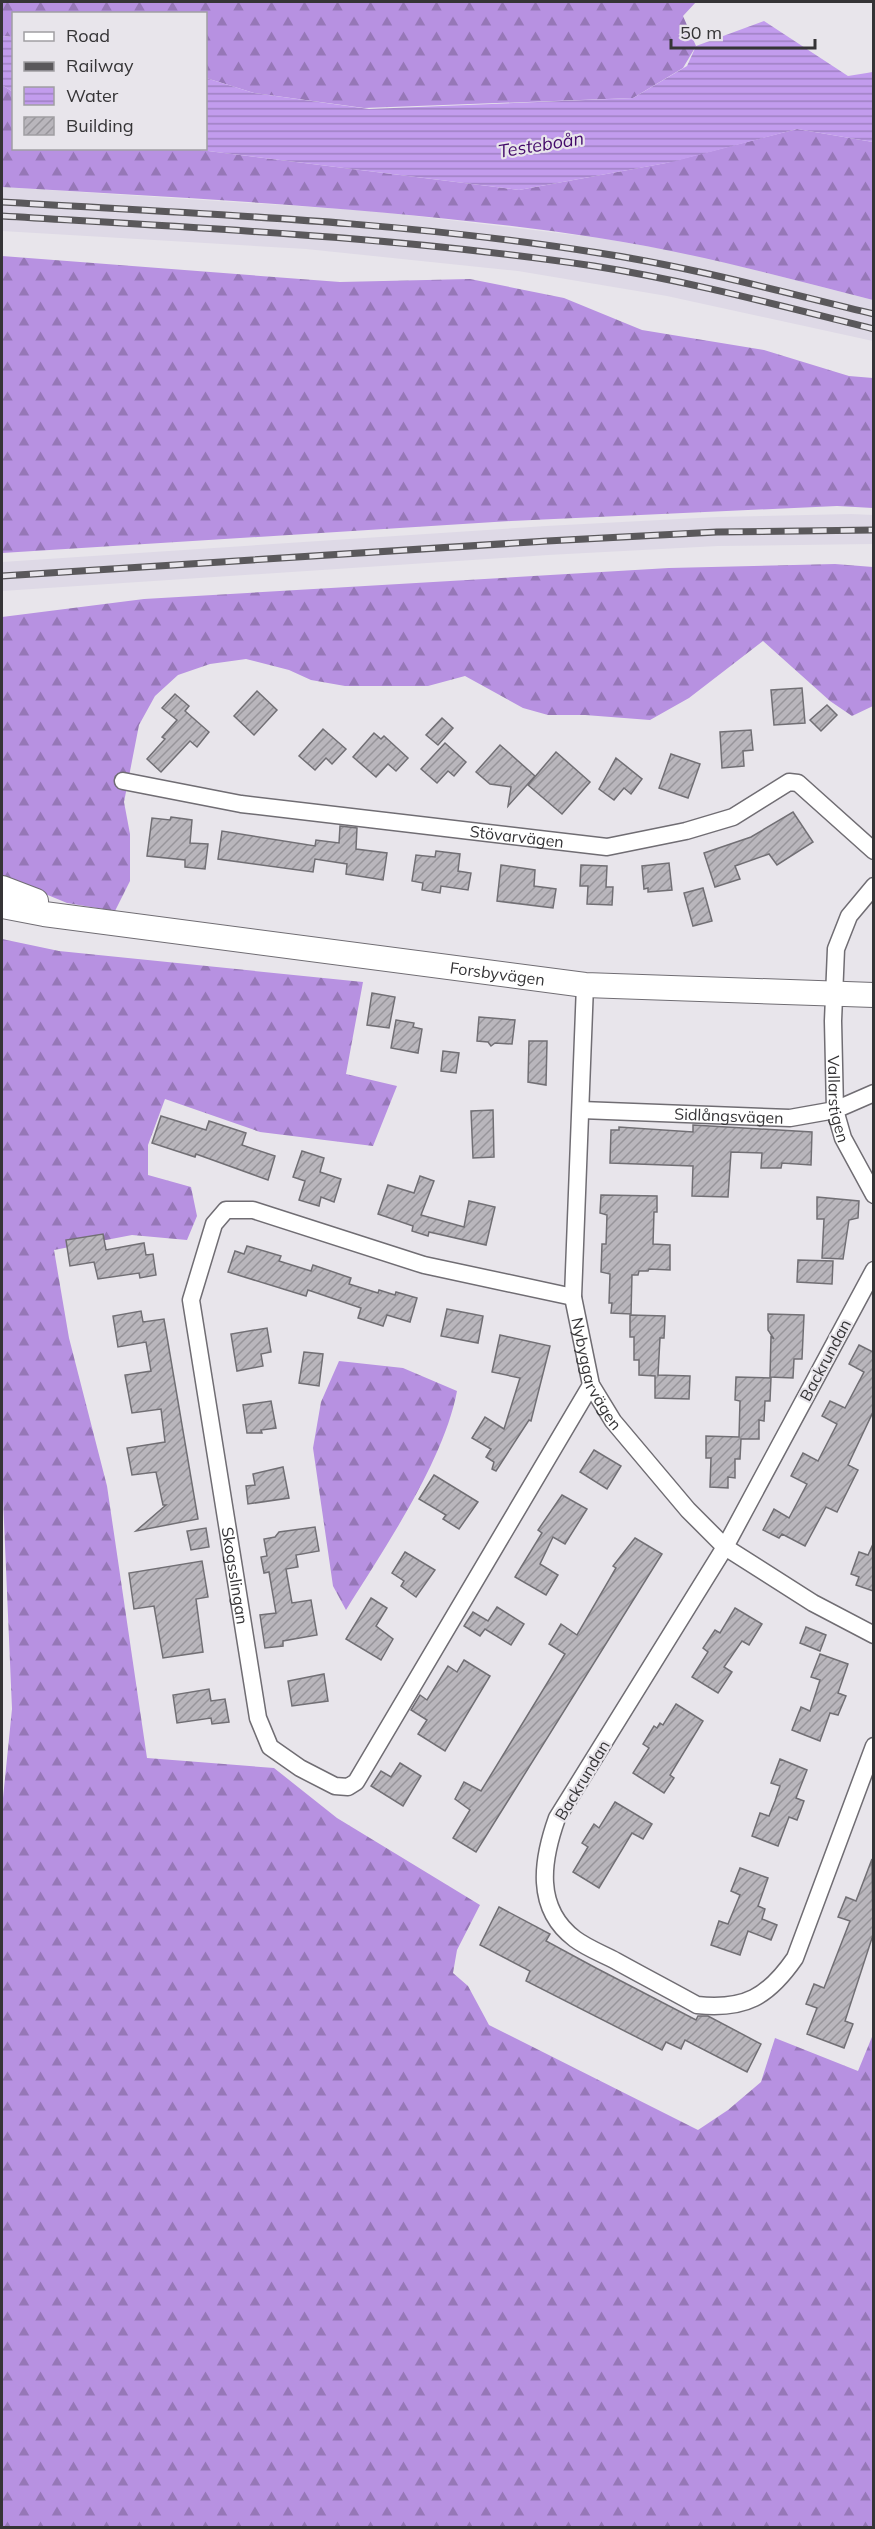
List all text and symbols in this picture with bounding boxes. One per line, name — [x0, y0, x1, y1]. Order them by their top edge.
legend — [12, 12, 207, 150]
scale bar — [671, 12, 815, 50]
text: 50 m — [680, 21, 722, 44]
text: Road — [66, 24, 110, 47]
text: Railway — [66, 54, 134, 77]
text: Water — [66, 84, 119, 107]
text: Building — [66, 114, 134, 137]
water label: Testeboån — [496, 126, 585, 163]
street label: Stövarvägen — [469, 821, 565, 852]
street label: Forsbyvägen — [449, 957, 546, 990]
street label: Vallarstigen — [824, 1055, 854, 1145]
street label: Sidlångsvägen — [674, 1104, 784, 1128]
street label: Nybyggarvägen — [567, 1316, 626, 1434]
street label: Backrundan — [795, 1316, 855, 1404]
street label: Skogsslingan — [218, 1525, 253, 1626]
street label: Backrundan — [550, 1736, 614, 1824]

